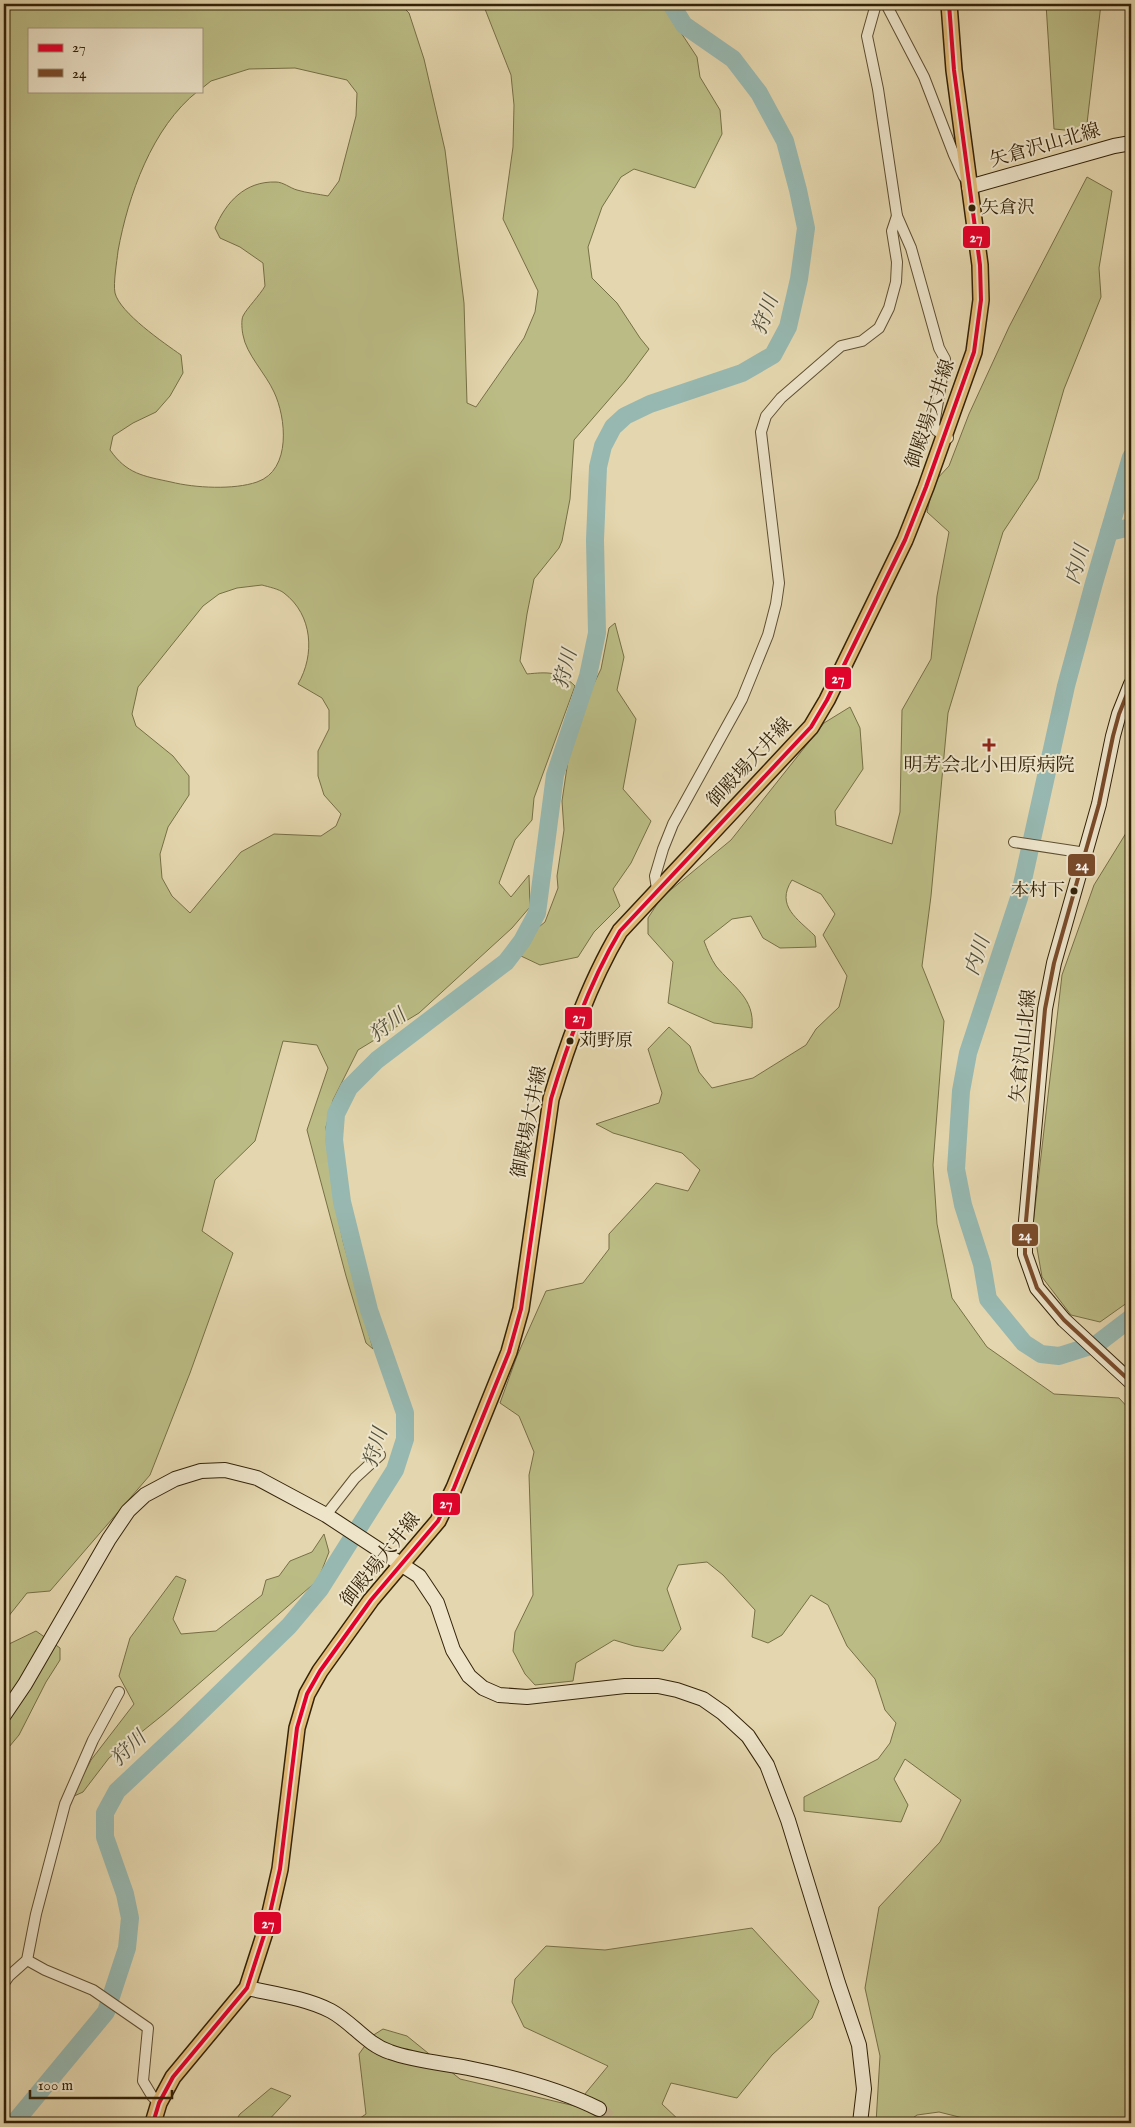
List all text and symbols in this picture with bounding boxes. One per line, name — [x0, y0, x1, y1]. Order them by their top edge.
legend — [28, 28, 202, 92]
text: 27 — [72, 38, 86, 57]
text: 24 — [72, 64, 87, 83]
street label: 矢倉沢山北線 — [987, 119, 1103, 173]
place label: 矢倉沢 — [981, 197, 1035, 220]
marker: 矢倉沢 — [967, 203, 977, 213]
line badge: 27 — [962, 225, 991, 249]
text: 27 — [970, 229, 983, 247]
water label: 狩川 — [747, 290, 785, 338]
street label: 御殿場大井線 — [901, 356, 961, 472]
water label: 内川 — [1060, 540, 1096, 588]
water label: 狩川 — [549, 645, 584, 692]
line badge: 27 — [824, 666, 852, 690]
text: 27 — [832, 670, 845, 688]
street label: 御殿場大井線 — [702, 713, 798, 813]
marker: 明芳会北小田原病院 — [982, 738, 996, 752]
place label: 明芳会北小田原病院 — [903, 754, 1075, 778]
line badge: 24 — [1067, 853, 1096, 877]
text: 24 — [1075, 857, 1090, 875]
place label: 本村下 — [1011, 880, 1065, 903]
marker: 本村下 — [1069, 886, 1079, 896]
water label: 内川 — [960, 931, 997, 979]
street label: 矢倉沢山北線 — [1006, 988, 1042, 1104]
water label: 狩川 — [365, 1003, 413, 1048]
line badge: 27 — [564, 1006, 593, 1030]
text: 27 — [573, 1009, 586, 1027]
place label: 苅野原 — [579, 1030, 633, 1053]
marker: 苅野原 — [565, 1036, 575, 1046]
street label: 御殿場大井線 — [507, 1064, 553, 1180]
line badge: 24 — [1011, 1223, 1039, 1247]
text: 24 — [1018, 1227, 1033, 1245]
water label: 狩川 — [358, 1423, 394, 1471]
line badge: 27 — [432, 1492, 461, 1516]
text: 27 — [440, 1495, 453, 1513]
street label: 御殿場大井線 — [336, 1508, 426, 1612]
water label: 狩川 — [106, 1725, 154, 1772]
line badge: 27 — [253, 1911, 282, 1935]
text: 27 — [262, 1915, 275, 1933]
scale bar — [30, 2067, 172, 2099]
text: 100 m — [38, 2076, 74, 2095]

